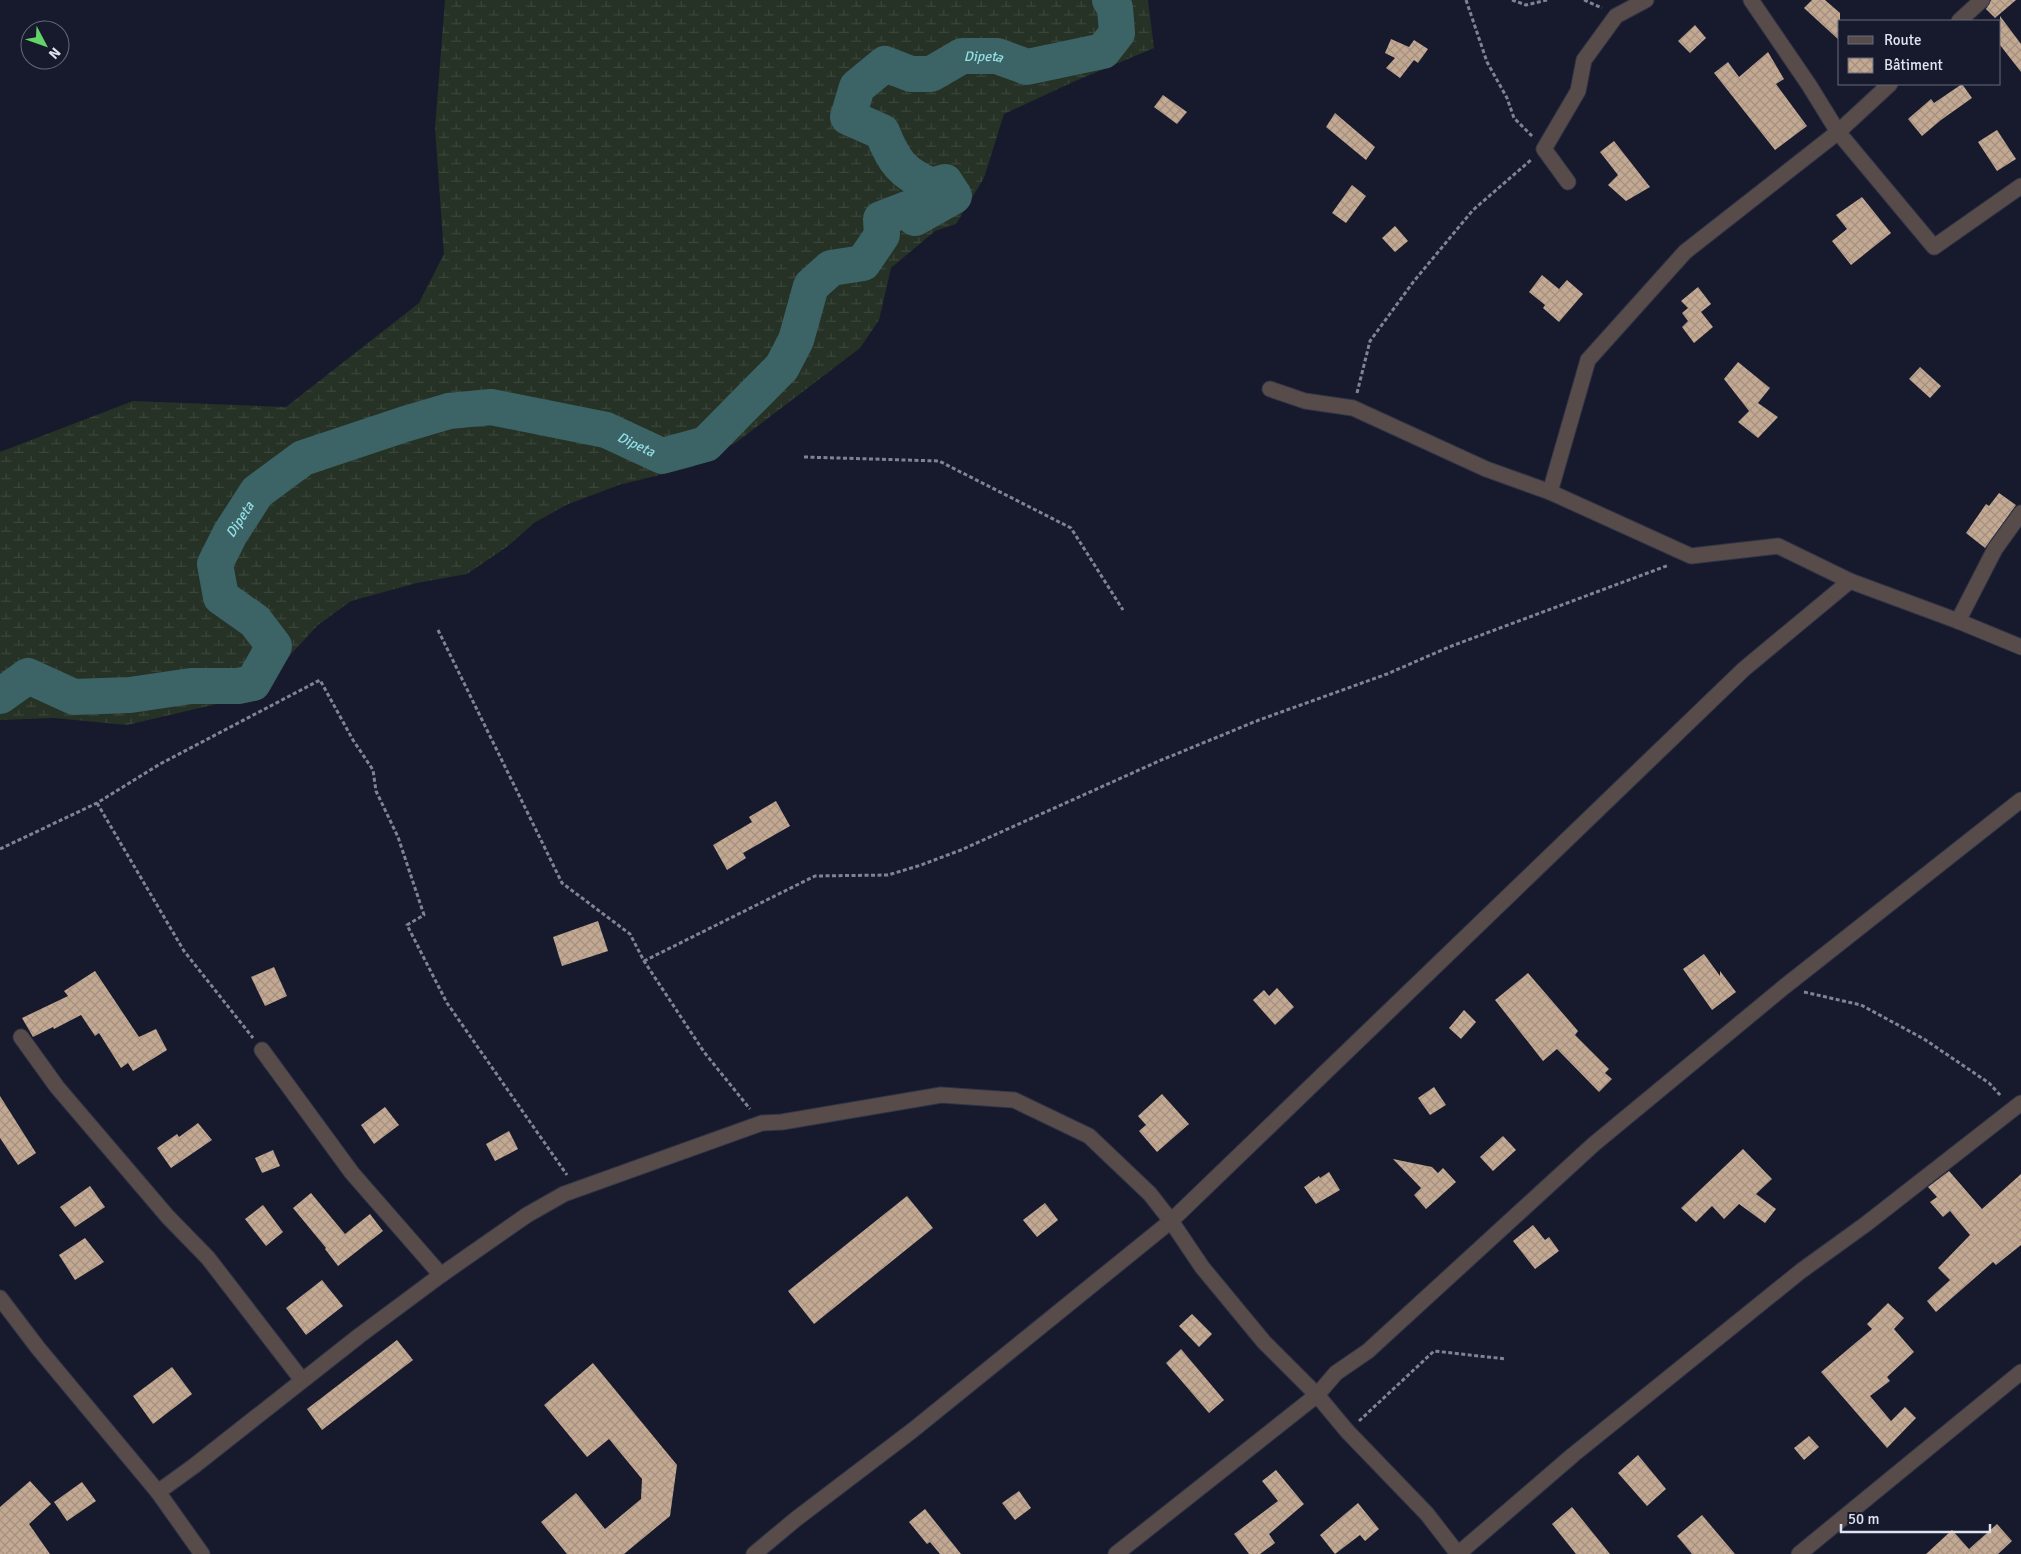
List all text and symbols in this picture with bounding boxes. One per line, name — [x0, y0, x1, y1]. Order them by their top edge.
north arrow — [20, 20, 70, 70]
legend — [1838, 20, 2001, 85]
text: Route — [1884, 31, 1921, 49]
text: N — [45, 44, 64, 62]
water label: Dipeta — [964, 48, 1007, 66]
text: Bâtiment — [1884, 56, 1943, 74]
water label: Dipeta — [615, 428, 659, 460]
water label: Dipeta — [222, 497, 258, 541]
scale bar — [1841, 1502, 1990, 1534]
text: 50 m — [1848, 1510, 1879, 1528]

